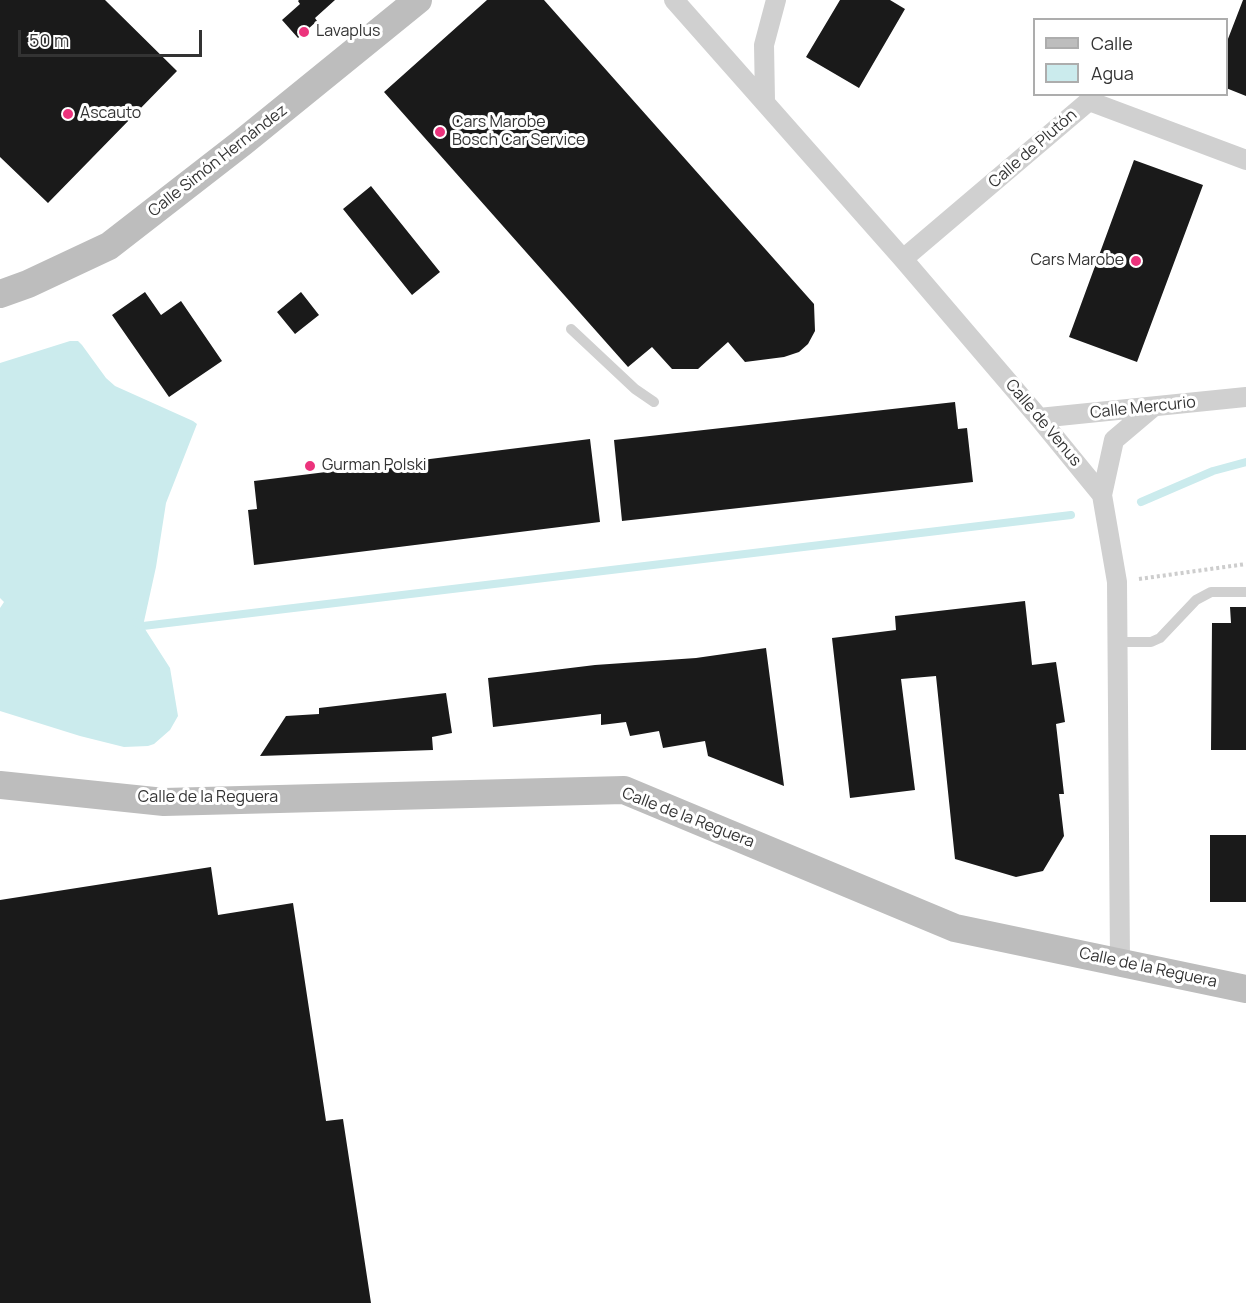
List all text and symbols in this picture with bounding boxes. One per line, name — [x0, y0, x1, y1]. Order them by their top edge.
scale bar — [21, 18, 206, 56]
legend — [1033, 18, 1228, 96]
place label: Lavaplus — [316, 22, 380, 42]
marker: Lavaplus — [297, 25, 311, 39]
text: 50 m — [29, 28, 69, 52]
text: Calle — [1091, 31, 1133, 55]
text: Agua — [1091, 61, 1134, 85]
street label: Calle Simón Hernández — [145, 101, 291, 221]
place label: Ascauto — [80, 104, 141, 124]
street label: Calle de Plutón — [985, 106, 1081, 192]
marker: Ascauto — [61, 107, 75, 121]
place label: Cars Marobe Bosch Car Service — [452, 113, 585, 151]
marker: Cars Marobe Bosch Car Service — [433, 125, 447, 139]
place label: Cars Marobe — [1030, 251, 1124, 271]
marker: Cars Marobe — [1129, 254, 1143, 268]
street label: Calle de Venus — [1001, 376, 1085, 470]
street label: Calle Mercurio — [1089, 393, 1197, 423]
place label: Gurman Polski — [322, 456, 427, 476]
marker: Gurman Polski — [303, 459, 317, 473]
street label: Calle de la Reguera — [619, 784, 757, 852]
street label: Calle de la Reguera — [138, 788, 278, 808]
street label: Calle de la Reguera — [1077, 944, 1219, 992]

